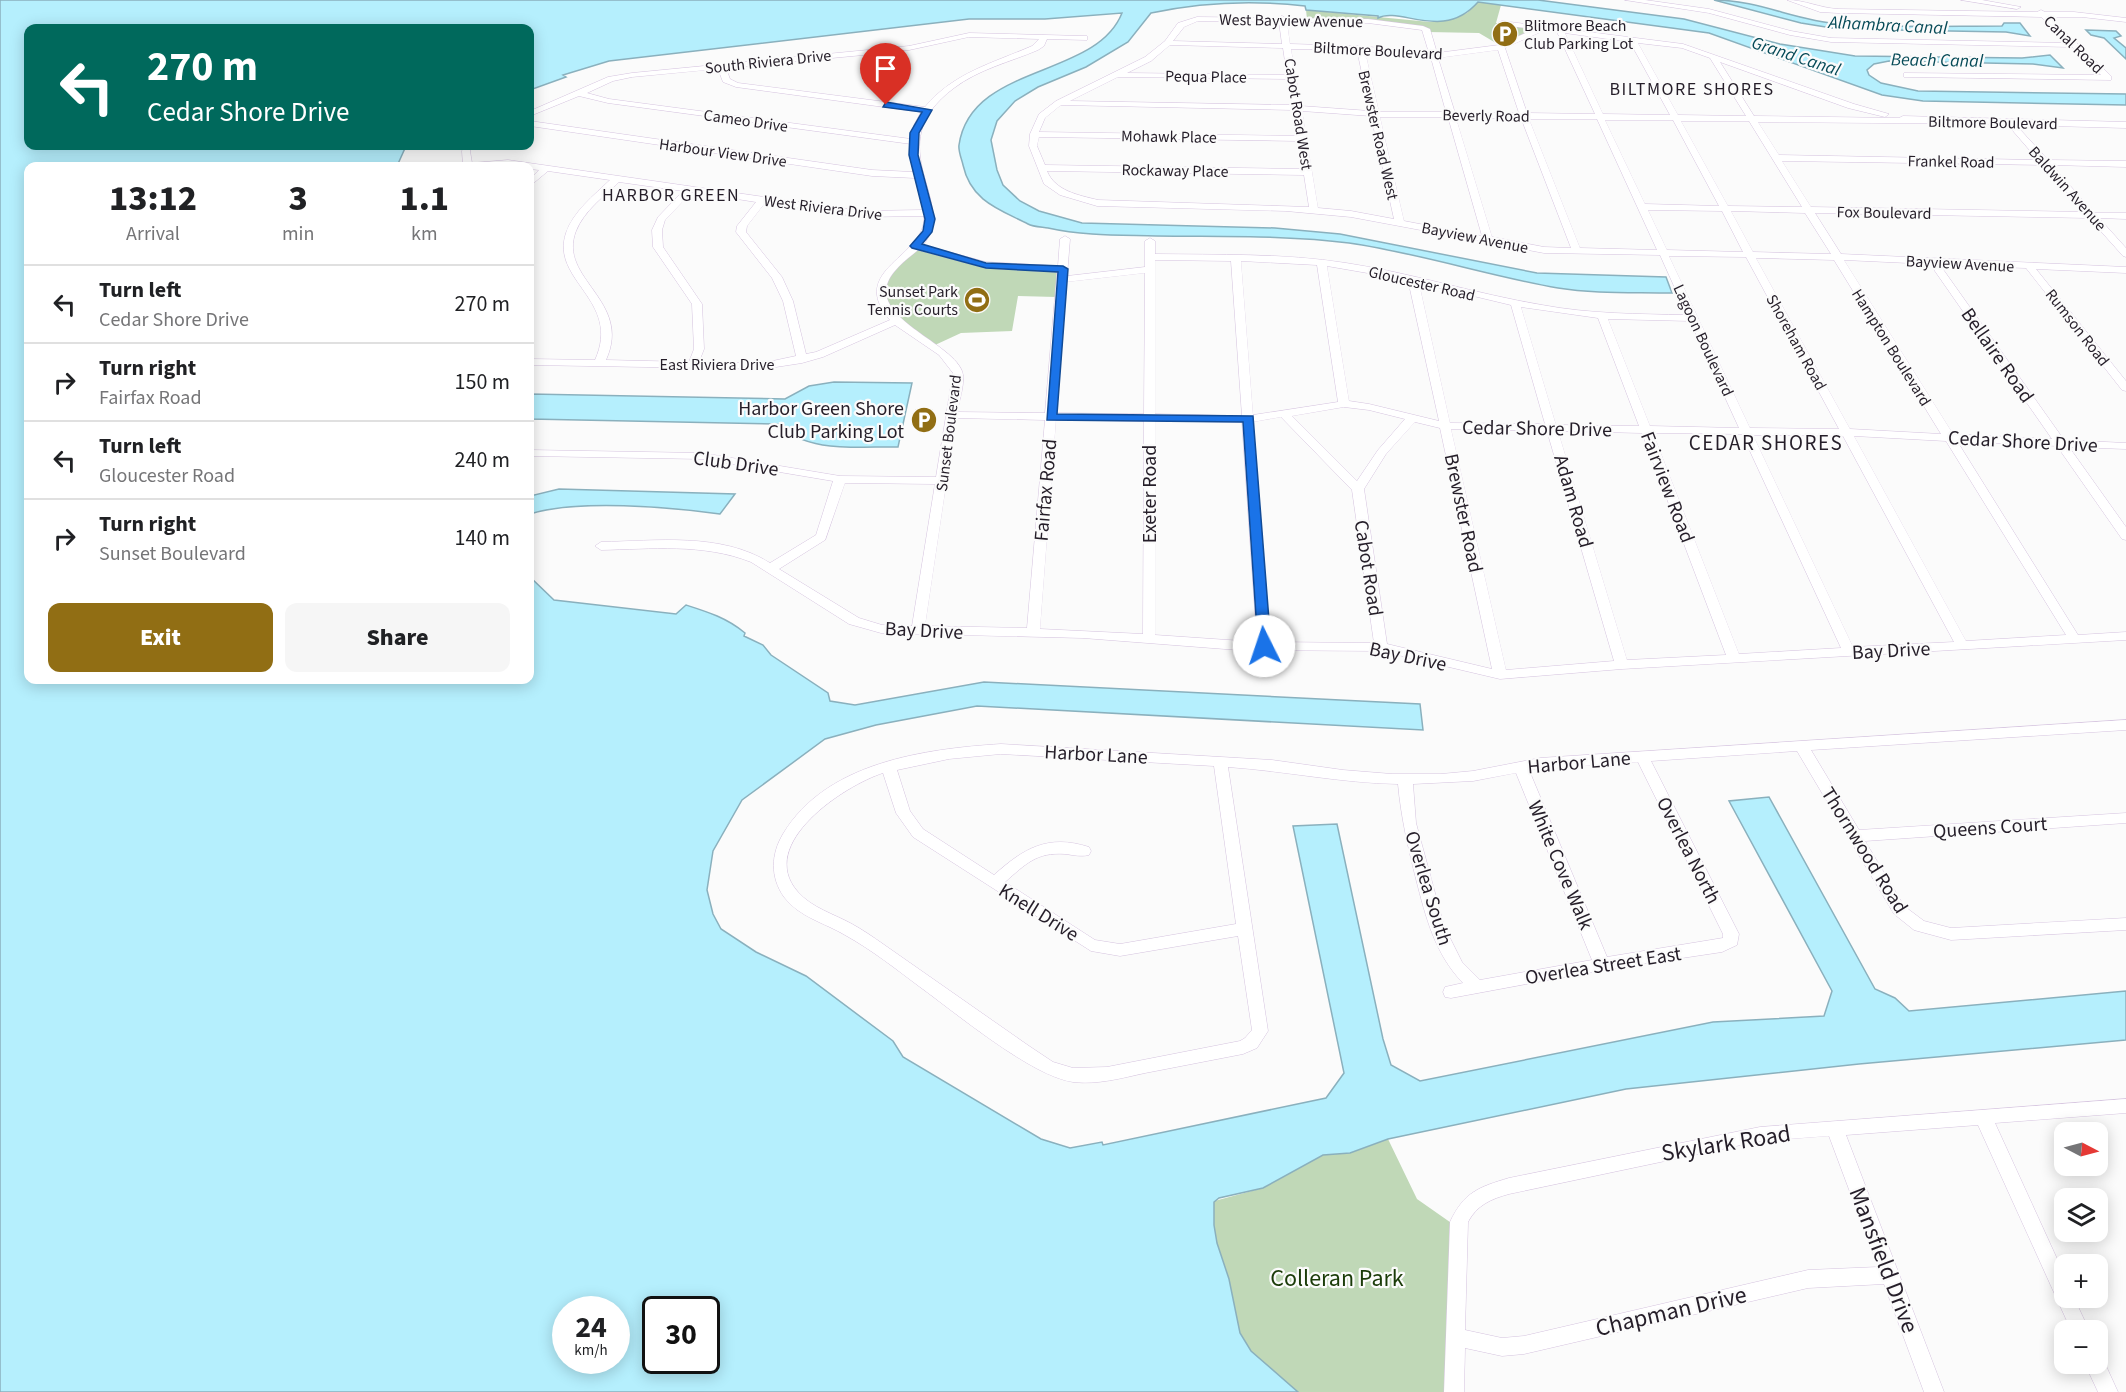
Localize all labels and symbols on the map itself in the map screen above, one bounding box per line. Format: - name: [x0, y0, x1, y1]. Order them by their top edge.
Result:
- street label: West Bayview Avenue: [1219, 9, 1363, 33]
- water label: Alhambra Canal: [1827, 10, 1949, 41]
- street label: Canal Road: [2038, 11, 2108, 79]
- place label: Blitmore Beach Club Parking Lot: [1524, 15, 1634, 55]
- parking icon: Blitmore Beach Club Parking Lot: [1490, 19, 1520, 49]
- water label: Grand Canal: [1748, 30, 1844, 83]
- street label: Biltmore Boulevard: [1313, 37, 1443, 65]
- pin: [860, 43, 911, 105]
- street label: South Riviera Drive: [704, 44, 832, 80]
- water label: Beach Canal: [1891, 47, 1984, 74]
- street label: Cabot Road West: [1278, 57, 1318, 172]
- street label: Pequa Place: [1165, 65, 1247, 89]
- street label: Brewster Road West: [1352, 68, 1404, 203]
- district label: BILTMORE SHORES: [1609, 77, 1775, 102]
- street label: Cameo Drive: [702, 104, 790, 138]
- street label: Beverly Road: [1442, 104, 1530, 128]
- street label: Biltmore Boulevard: [1928, 111, 2058, 135]
- street label: Mohawk Place: [1121, 125, 1217, 149]
- street label: Harbour View Drive: [658, 133, 788, 173]
- street label: Baldwin Avenue: [2023, 141, 2111, 236]
- street label: Frankel Road: [1907, 150, 1995, 174]
- street label: Rockaway Place: [1121, 159, 1229, 183]
- district label: HARBOR GREEN: [602, 183, 740, 208]
- street label: West Riviera Drive: [762, 190, 883, 226]
- street label: Fox Boulevard: [1836, 201, 1932, 225]
- street label: Bayview Avenue: [1420, 217, 1530, 259]
- street label: Bayview Avenue: [1905, 250, 2015, 278]
- street label: Gloucester Road: [1366, 261, 1477, 307]
- place label: Sunset Park Tennis Courts: [867, 281, 958, 321]
- street label: Lagoon Boulevard: [1667, 281, 1739, 400]
- street label: Rumson Road: [2040, 284, 2114, 371]
- sports icon: Sunset Park Tennis Courts: [962, 285, 992, 315]
- street label: Hampton Boulevard: [1846, 285, 1936, 410]
- street label: Shoreham Road: [1761, 290, 1832, 395]
- street label: Bellaire Road: [1954, 302, 2040, 409]
- street label: East Riviera Drive: [660, 354, 775, 376]
- street label: Sunset Boulevard: [931, 373, 967, 493]
- place label: Harbor Green Shore Club Parking Lot: [738, 395, 904, 446]
- parking icon: Harbor Green Shore Club Parking Lot: [909, 405, 939, 435]
- street label: Cedar Shore Drive: [1462, 414, 1612, 444]
- street label: Cedar Shore Drive: [1947, 424, 2099, 460]
- street label: Fairview Road: [1633, 428, 1701, 547]
- district label: CEDAR SHORES: [1689, 428, 1843, 458]
- street label: Fairfax Road: [1028, 438, 1064, 542]
- street label: Club Drive: [691, 444, 780, 484]
- street label: Exeter Road: [1136, 445, 1164, 543]
- street label: Brewster Road: [1437, 451, 1489, 575]
- street label: Adam Road: [1546, 451, 1600, 551]
- street label: Cabot Road: [1347, 518, 1389, 618]
- position arrow: [1232, 614, 1296, 678]
- street label: Bay Drive: [884, 615, 964, 647]
- street label: Bay Drive: [1366, 635, 1449, 679]
- street label: Bay Drive: [1851, 635, 1931, 667]
- street label: Harbor Lane: [1044, 738, 1148, 772]
- street label: Harbor Lane: [1526, 745, 1632, 781]
- street label: Thornwood Road: [1814, 782, 1914, 919]
- street label: Overlea North: [1649, 792, 1727, 909]
- street label: White Cove Walk: [1520, 797, 1600, 934]
- street label: Queens Court: [1932, 810, 2048, 846]
- street label: Overlea South: [1397, 828, 1459, 949]
- street label: Knell Drive: [993, 877, 1084, 949]
- street label: Overlea Street East: [1523, 940, 1683, 992]
- street label: Skylark Road: [1659, 1116, 1793, 1171]
- north arrow: [2054, 1122, 2108, 1176]
- street label: Mansfield Drive: [1840, 1182, 1927, 1338]
- park label: Colleran Park: [1270, 1261, 1404, 1296]
- street label: Chapman Drive: [1592, 1277, 1750, 1346]
- speed limit sign: 30: [642, 1296, 720, 1374]

